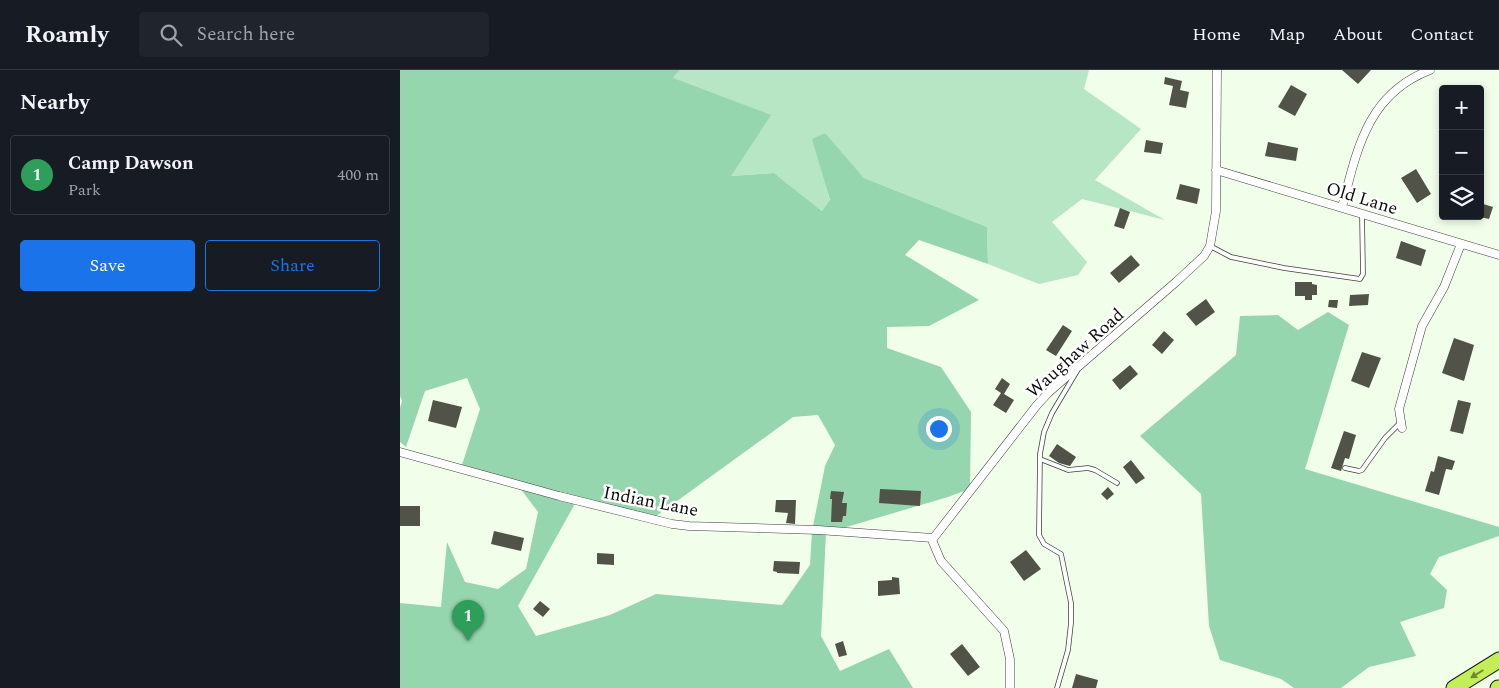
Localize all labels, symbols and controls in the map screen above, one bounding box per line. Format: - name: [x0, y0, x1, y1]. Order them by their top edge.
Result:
- search box: [139, 12, 489, 57]
- text: Roamly: [25, 17, 109, 53]
- text: Search here: [197, 20, 295, 49]
- icon: search: [157, 21, 185, 49]
- text: Home: [1192, 21, 1241, 48]
- text: Map: [1269, 21, 1305, 48]
- text: About: [1333, 21, 1383, 48]
- text: Contact: [1411, 21, 1474, 48]
- map controls: [1439, 85, 1484, 220]
- button: +: [1439, 85, 1484, 130]
- text: Nearby: [20, 87, 90, 119]
- button: −: [1439, 130, 1484, 175]
- text: Camp Dawson: [68, 149, 194, 178]
- text: 1: [33, 163, 41, 187]
- text: 400 m: [337, 163, 379, 187]
- street label: Old Lane: [1323, 175, 1401, 222]
- button: layers: [1439, 175, 1484, 220]
- text: Park: [68, 178, 101, 202]
- button: Save: [20, 240, 195, 291]
- button: Share: [205, 240, 380, 291]
- street label: Waughaw Road: [1020, 302, 1130, 405]
- your location: [926, 416, 952, 442]
- street label: Indian Lane: [601, 479, 701, 524]
- pin: 1: [452, 600, 484, 641]
- one-way arrow: [1470, 670, 1483, 679]

